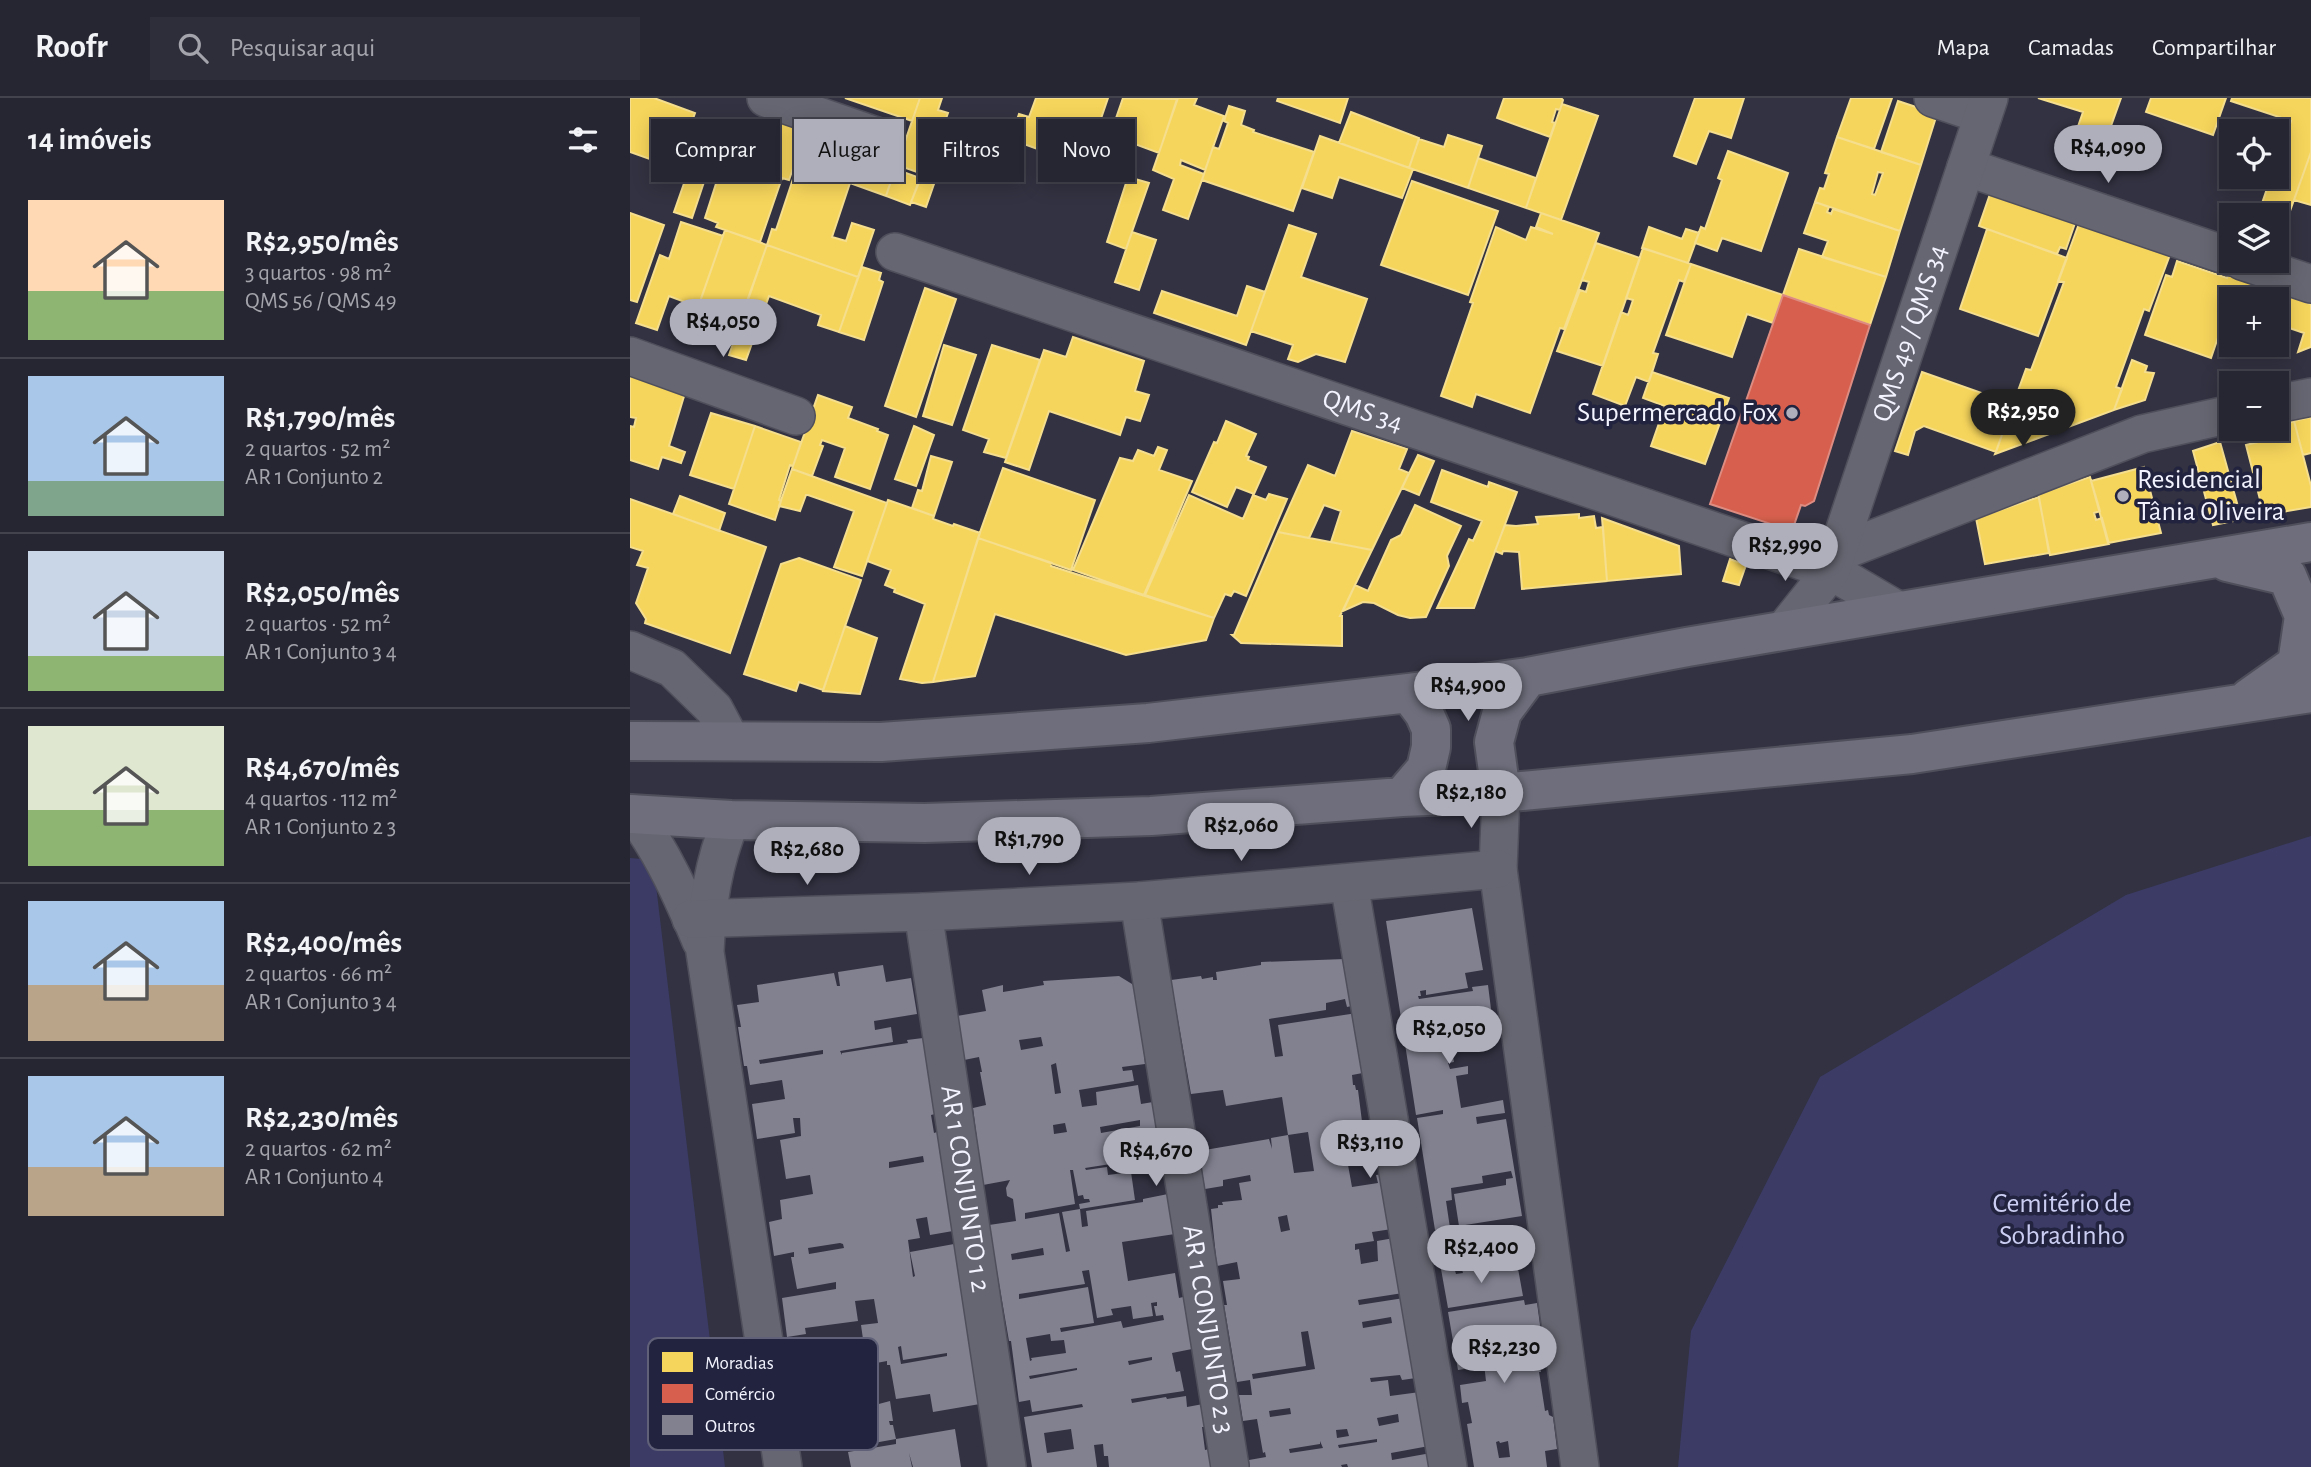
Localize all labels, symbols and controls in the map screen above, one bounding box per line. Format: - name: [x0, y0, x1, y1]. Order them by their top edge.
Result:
- search box: [150, 17, 640, 80]
- icon: search: [174, 29, 212, 67]
- text: Roofr: [35, 31, 108, 64]
- text: Pesquisar aqui: [230, 35, 375, 61]
- text: Mapa: [1937, 36, 1990, 60]
- text: Camadas: [2028, 36, 2114, 60]
- text: Compartilhar: [2152, 36, 2276, 60]
- chip: Comprar: [651, 119, 780, 182]
- chip: Alugar: [794, 119, 904, 182]
- chip: Filtros: [918, 119, 1024, 182]
- chip: Novo: [1038, 119, 1135, 182]
- map controls: [2219, 119, 2289, 441]
- button: locate: [2219, 119, 2289, 189]
- icon: filters: [564, 121, 602, 159]
- text: 14 imóveis: [28, 125, 151, 155]
- pin: R$4,090: [2043, 126, 2173, 185]
- text: R$4,090: [2070, 136, 2146, 159]
- button: layers: [2219, 203, 2289, 273]
- text: R$2,950/mês: [245, 227, 399, 257]
- icon: home: [84, 228, 168, 312]
- street label: QMS 49 / QMS 34: [1868, 241, 1953, 425]
- text: 3 quartos · 98 m²: [245, 262, 391, 285]
- button: +: [2219, 287, 2289, 357]
- text: QMS 56 / QMS 49: [245, 290, 396, 313]
- pin: R$4,050: [658, 300, 788, 359]
- text: R$4,050: [686, 310, 760, 333]
- button: −: [2219, 371, 2289, 441]
- street label: QMS 34: [1319, 385, 1406, 438]
- pin: R$2,950: [1958, 390, 2088, 449]
- place label: Supermercado Fox: [1577, 399, 1778, 427]
- text: R$2,950: [1986, 400, 2060, 423]
- text: R$1,790/mês: [245, 403, 395, 433]
- icon: home: [84, 404, 168, 488]
- marker: Supermercado Fox: [1784, 405, 1800, 421]
- text: 2 quartos · 52 m²: [245, 438, 391, 461]
- text: AR 1 Conjunto 2: [245, 466, 383, 489]
- place label: Residencial Tânia Oliveira: [2137, 466, 2285, 526]
- marker: Residencial Tânia Oliveira: [2115, 488, 2131, 504]
- pin: R$2,990: [1720, 524, 1850, 583]
- text: R$2,990: [1748, 534, 1822, 557]
- text: R$2,050/mês: [245, 578, 400, 608]
- icon: home: [84, 579, 168, 663]
- text: 2 quartos · 52 m²: [245, 613, 391, 636]
- text: AR 1 Conjunto 3 4: [245, 641, 397, 664]
- pin: R$4,900: [1403, 664, 1533, 723]
- text: R$4,900: [1430, 674, 1506, 697]
- text: R$4,670/mês: [245, 753, 400, 783]
- icon: home: [84, 754, 168, 838]
- pin: R$2,180: [1406, 770, 1536, 830]
- text: R$2,180: [1435, 781, 1507, 804]
- text: 4 quartos · 112 m²: [245, 788, 397, 811]
- pin: R$2,060: [1176, 804, 1306, 863]
- text: R$2,060: [1203, 814, 1279, 837]
- text: AR 1 Conjunto 2 3: [245, 816, 396, 839]
- pin: R$1,790: [964, 818, 1094, 877]
- pin: R$2,680: [742, 828, 872, 887]
- text: R$1,790: [994, 828, 1064, 851]
- text: R$2,680: [770, 838, 844, 861]
- text: R$2,400/mês: [245, 928, 402, 958]
- icon: home: [84, 929, 168, 1013]
- text: 2 quartos · 66 m²: [245, 963, 392, 986]
- text: AR 1 Conjunto 3 4: [245, 991, 397, 1014]
- pin: R$2,050: [1384, 1006, 1514, 1066]
- text: R$2,050: [1412, 1017, 1486, 1040]
- street label: AR 1 CONJUNTO 1 2: [935, 1083, 994, 1294]
- text: R$2,230/mês: [245, 1103, 398, 1133]
- icon: home: [84, 1104, 168, 1188]
- pin: R$3,110: [1305, 1121, 1435, 1180]
- pin: R$4,670: [1091, 1128, 1221, 1188]
- text: R$3,110: [1336, 1131, 1404, 1154]
- text: 2 quartos · 62 m²: [245, 1138, 392, 1161]
- text: R$4,670: [1119, 1139, 1193, 1162]
- text: AR 1 Conjunto 4: [245, 1166, 384, 1189]
- park label: Cemitério de Sobradinho: [1992, 1190, 2132, 1250]
- street label: AR 1 CONJUNTO 2 3: [1177, 1223, 1238, 1436]
- pin: R$2,400: [1416, 1226, 1546, 1285]
- text: R$2,400: [1443, 1236, 1519, 1259]
- pin: R$2,230: [1439, 1326, 1569, 1385]
- text: R$2,230: [1468, 1336, 1540, 1359]
- legend: [648, 1338, 878, 1450]
- text: Moradias: [705, 1354, 774, 1373]
- text: Comércio: [705, 1385, 775, 1404]
- text: Outros: [705, 1417, 755, 1436]

